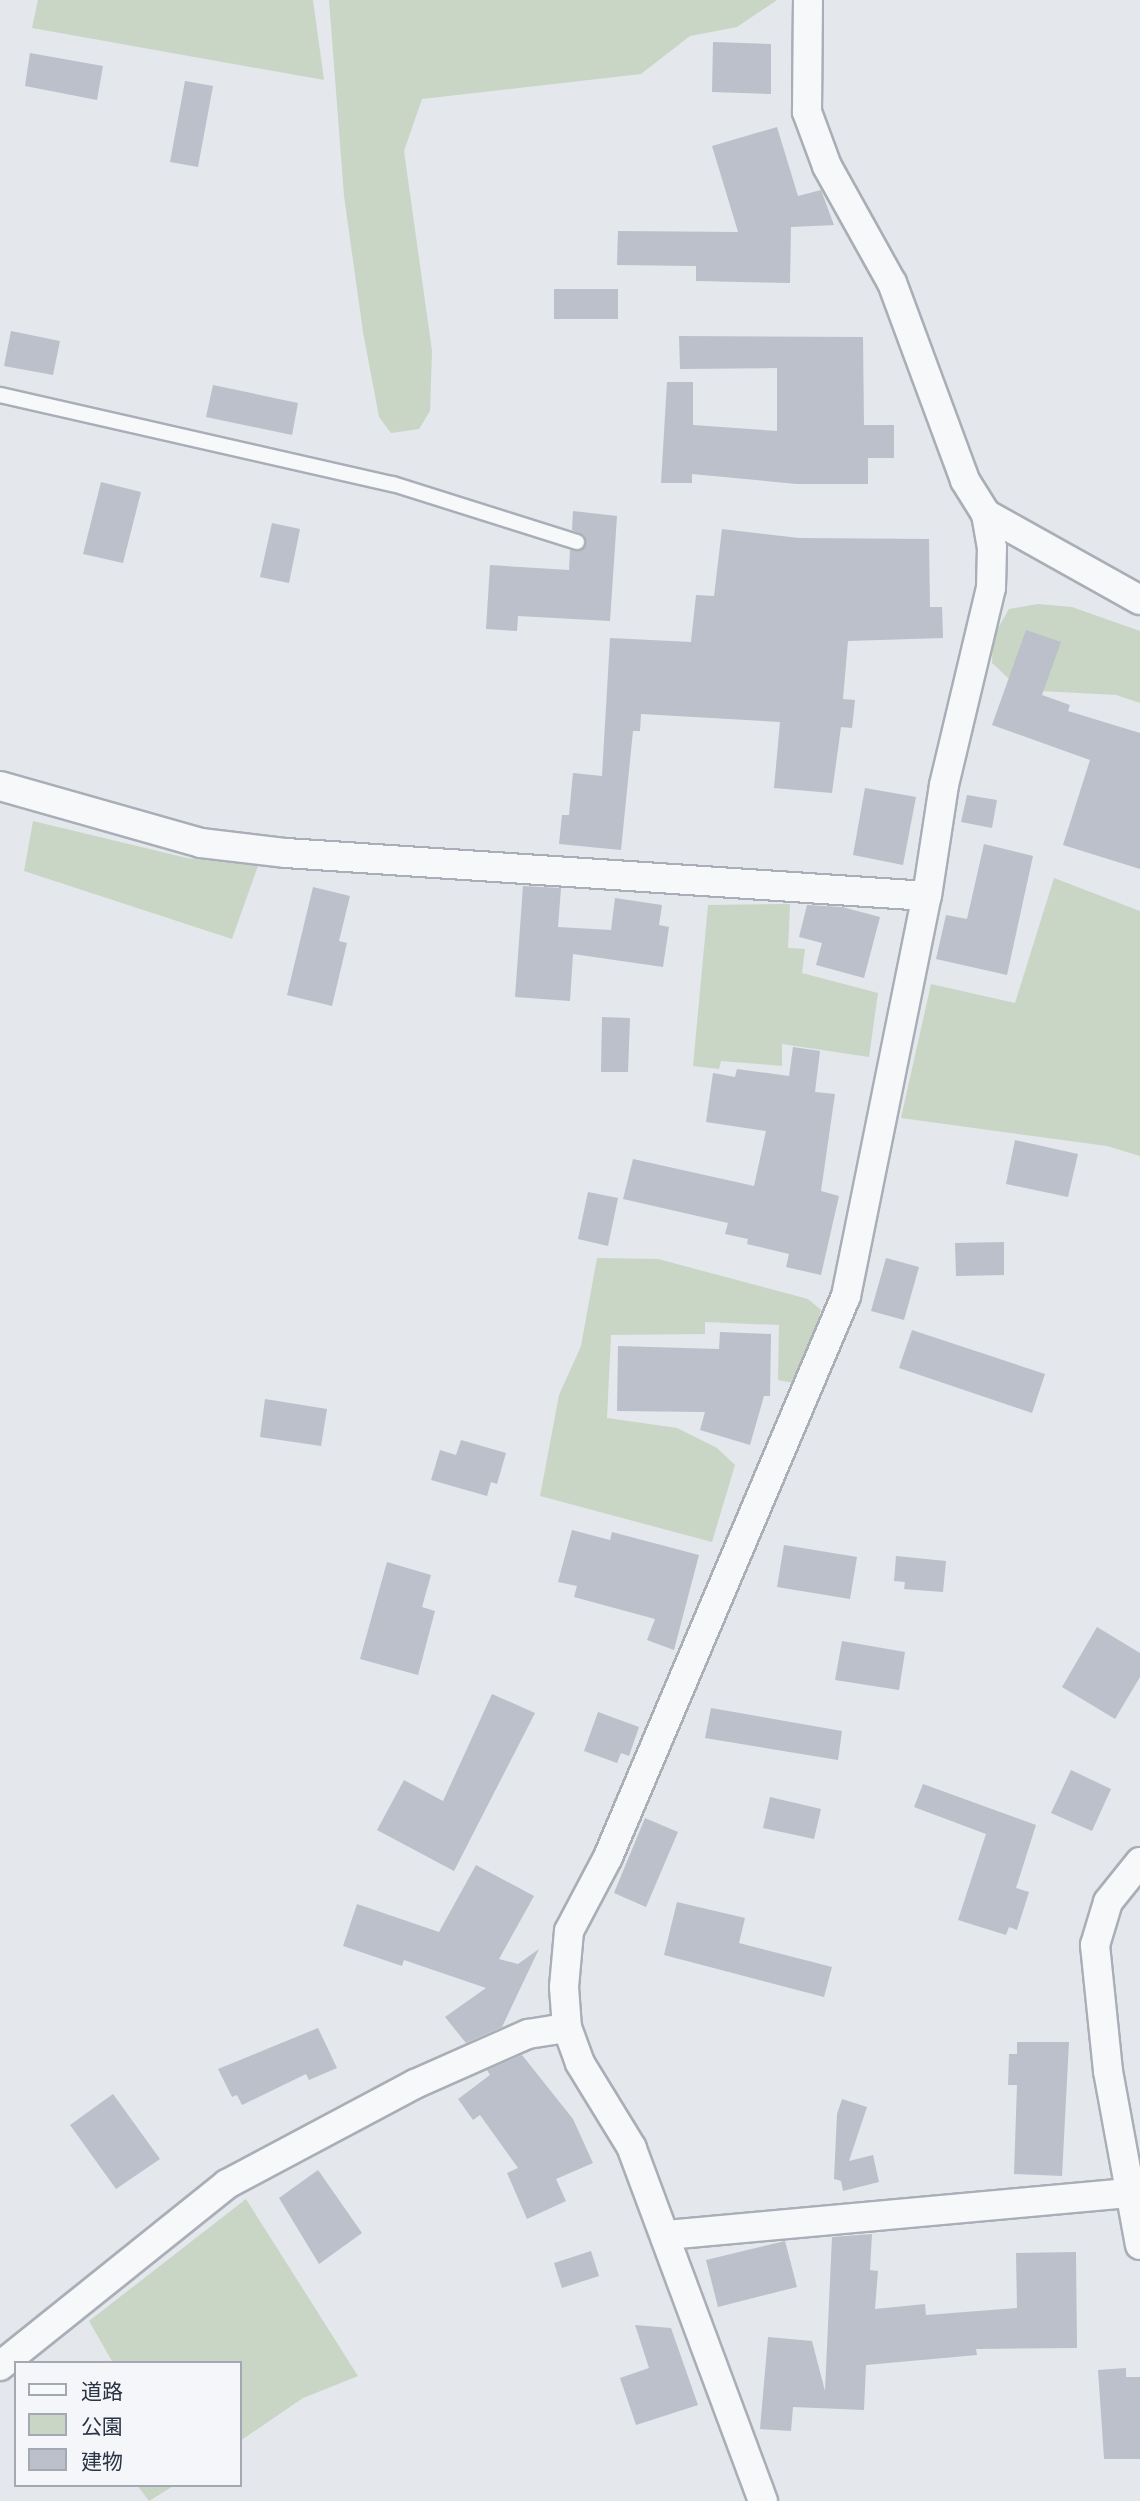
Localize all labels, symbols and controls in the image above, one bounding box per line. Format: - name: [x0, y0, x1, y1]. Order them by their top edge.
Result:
- legend: [14, 2361, 242, 2487]
- text: 道路: [81, 2377, 123, 2405]
- text: 公園: [81, 2412, 123, 2440]
- text: 建物: [81, 2447, 123, 2475]

